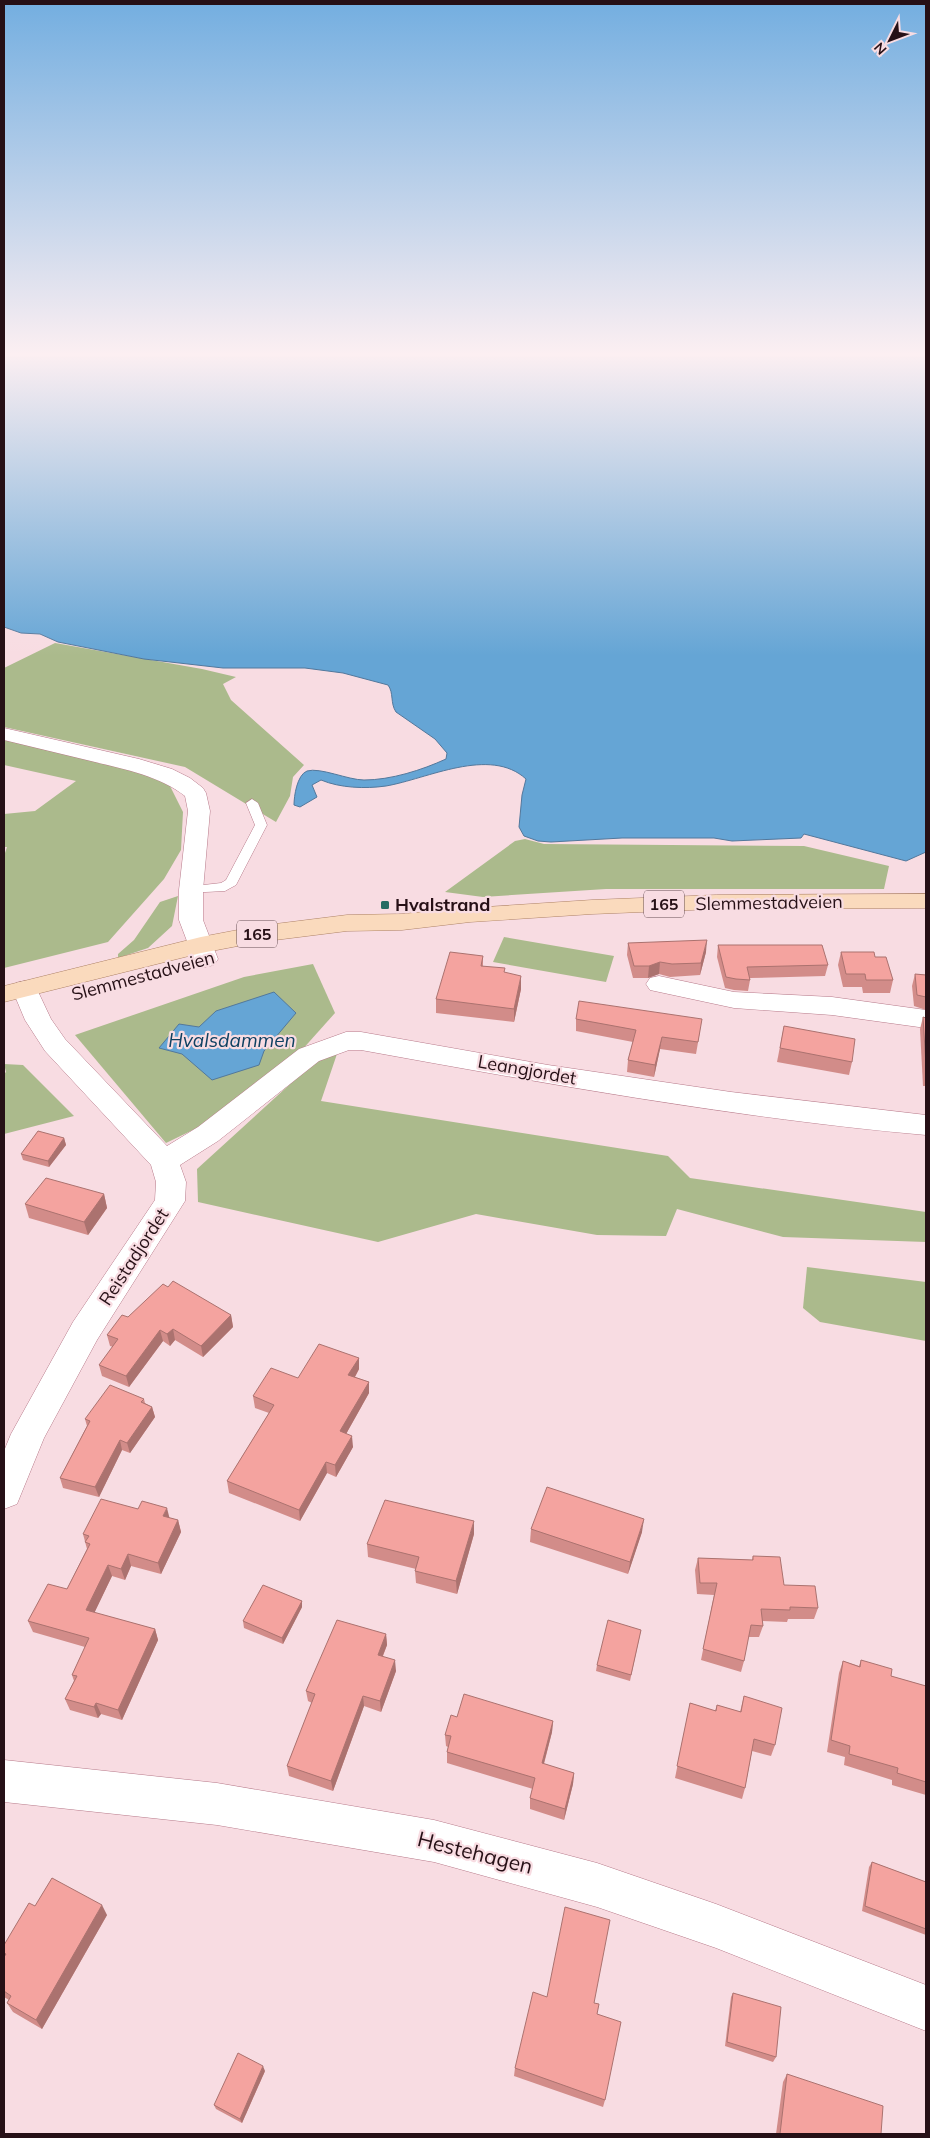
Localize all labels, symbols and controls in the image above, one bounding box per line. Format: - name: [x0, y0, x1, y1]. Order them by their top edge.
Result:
- north arrow: [865, 15, 915, 65]
- text: N: [870, 39, 891, 59]
- street label: Slemmestadveien: [695, 890, 843, 915]
- road number: 165: [644, 891, 684, 918]
- place label: Hvalstrand: [395, 893, 490, 916]
- marker: Hvalstrand: [379, 899, 391, 911]
- road number: 165: [237, 921, 277, 948]
- street label: Slemmestadveien: [69, 945, 217, 1006]
- water label: Hvalsdammen: [168, 1028, 296, 1052]
- street label: Leangjordet: [476, 1050, 578, 1089]
- street label: Reistadjordet: [94, 1204, 173, 1310]
- street label: Hestehagen: [415, 1825, 536, 1879]

